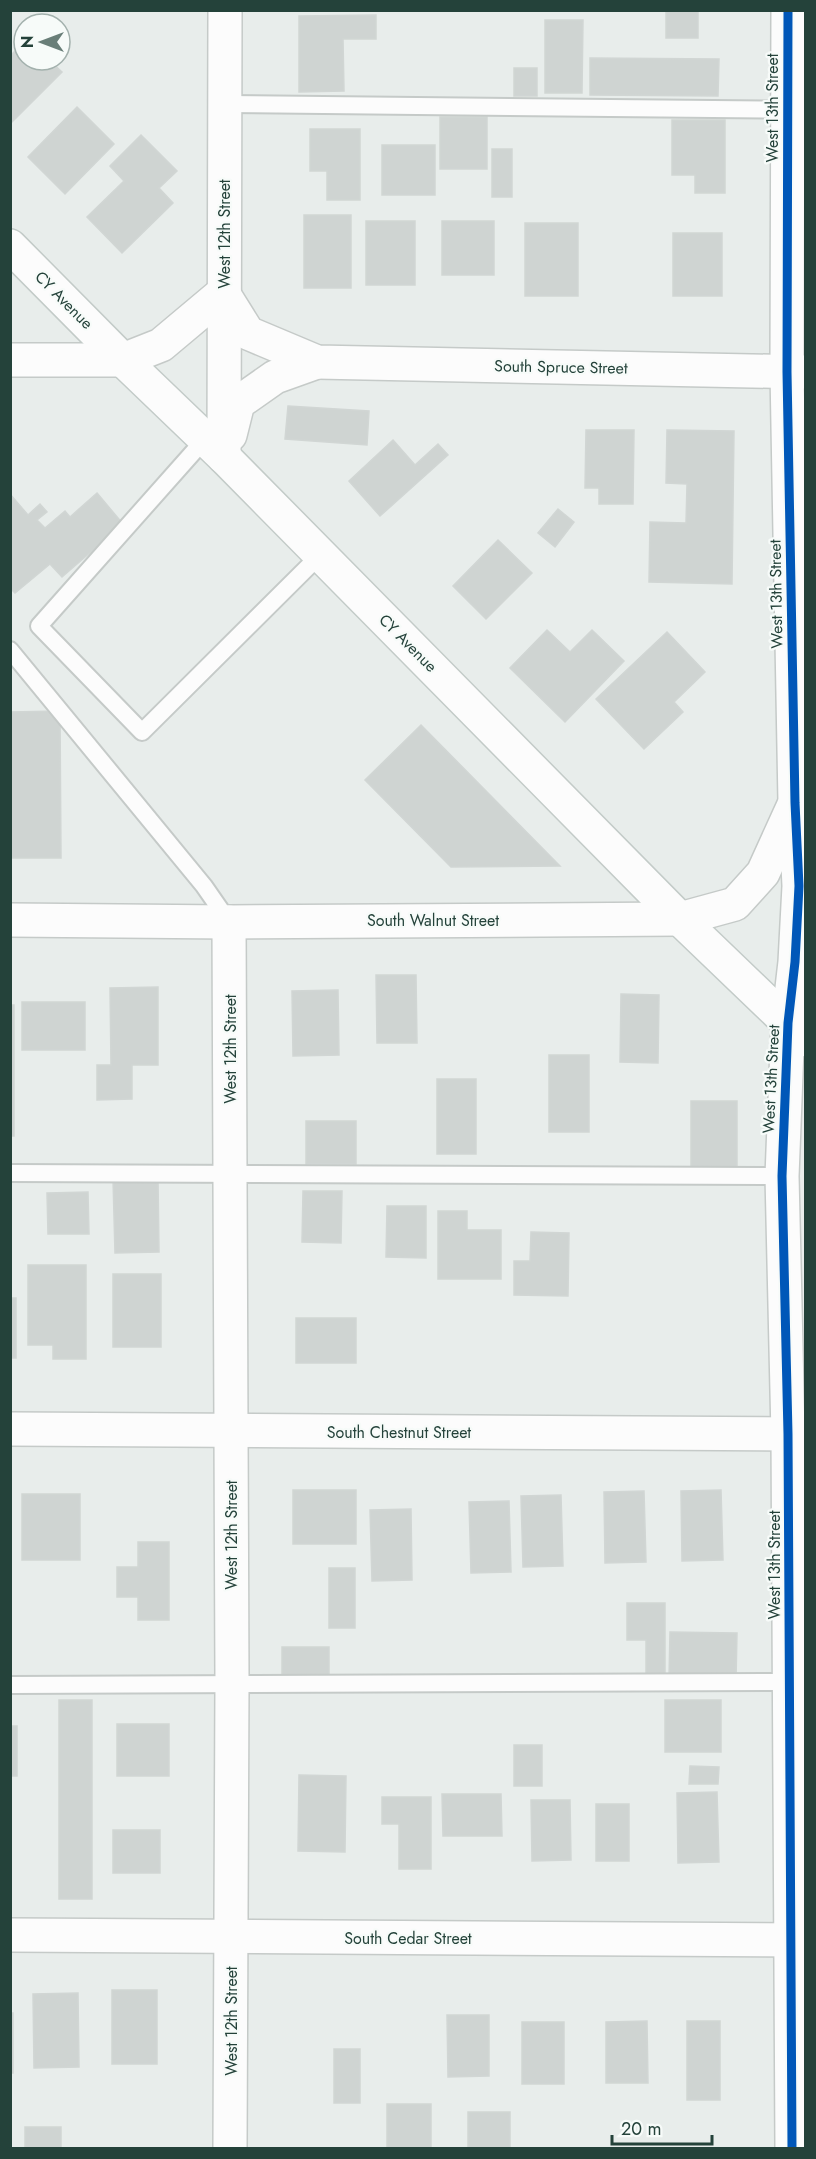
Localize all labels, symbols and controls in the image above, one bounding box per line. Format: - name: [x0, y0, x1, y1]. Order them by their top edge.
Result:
- north arrow: [12, 12, 72, 72]
- text: N: [16, 36, 39, 48]
- street label: West 13th Street: [761, 53, 784, 163]
- street label: West 12th Street: [213, 179, 236, 289]
- street label: CY Avenue: [30, 266, 98, 334]
- street label: South Spruce Street: [494, 354, 628, 380]
- street label: West 13th Street: [764, 539, 788, 649]
- street label: CY Avenue: [374, 609, 442, 677]
- street label: South Walnut Street: [367, 909, 499, 932]
- street label: West 12th Street: [219, 994, 242, 1104]
- street label: West 13th Street: [757, 1024, 785, 1134]
- street label: South Chestnut Street: [327, 1421, 471, 1444]
- street label: West 12th Street: [220, 1480, 243, 1590]
- street label: West 13th Street: [763, 1510, 786, 1620]
- street label: South Cedar Street: [344, 1927, 472, 1950]
- street label: West 12th Street: [220, 1966, 243, 2076]
- scale bar: [612, 2108, 712, 2146]
- text: 20 m: [621, 2116, 661, 2142]

